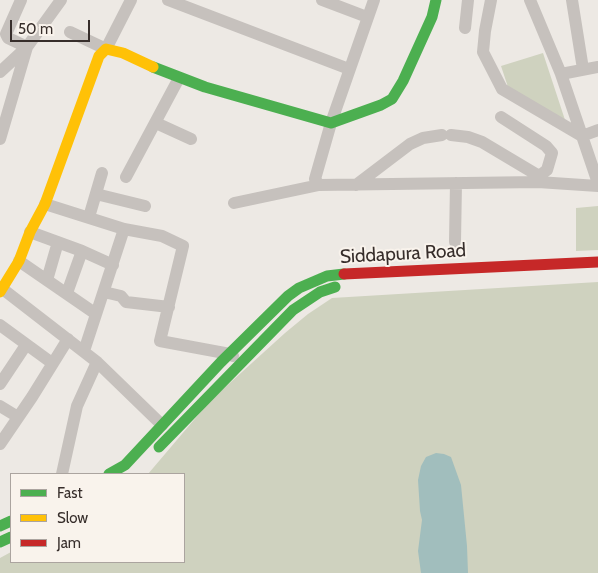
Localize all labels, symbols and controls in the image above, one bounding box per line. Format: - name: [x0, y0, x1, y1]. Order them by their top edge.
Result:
- scale bar: [12, 10, 92, 42]
- text: 50 m: [18, 20, 53, 38]
- street label: Siddapura Road: [339, 239, 467, 269]
- legend: [10, 473, 185, 563]
- text: Fast: [57, 484, 82, 502]
- text: Slow: [57, 509, 88, 527]
- text: Jam: [57, 534, 81, 552]

